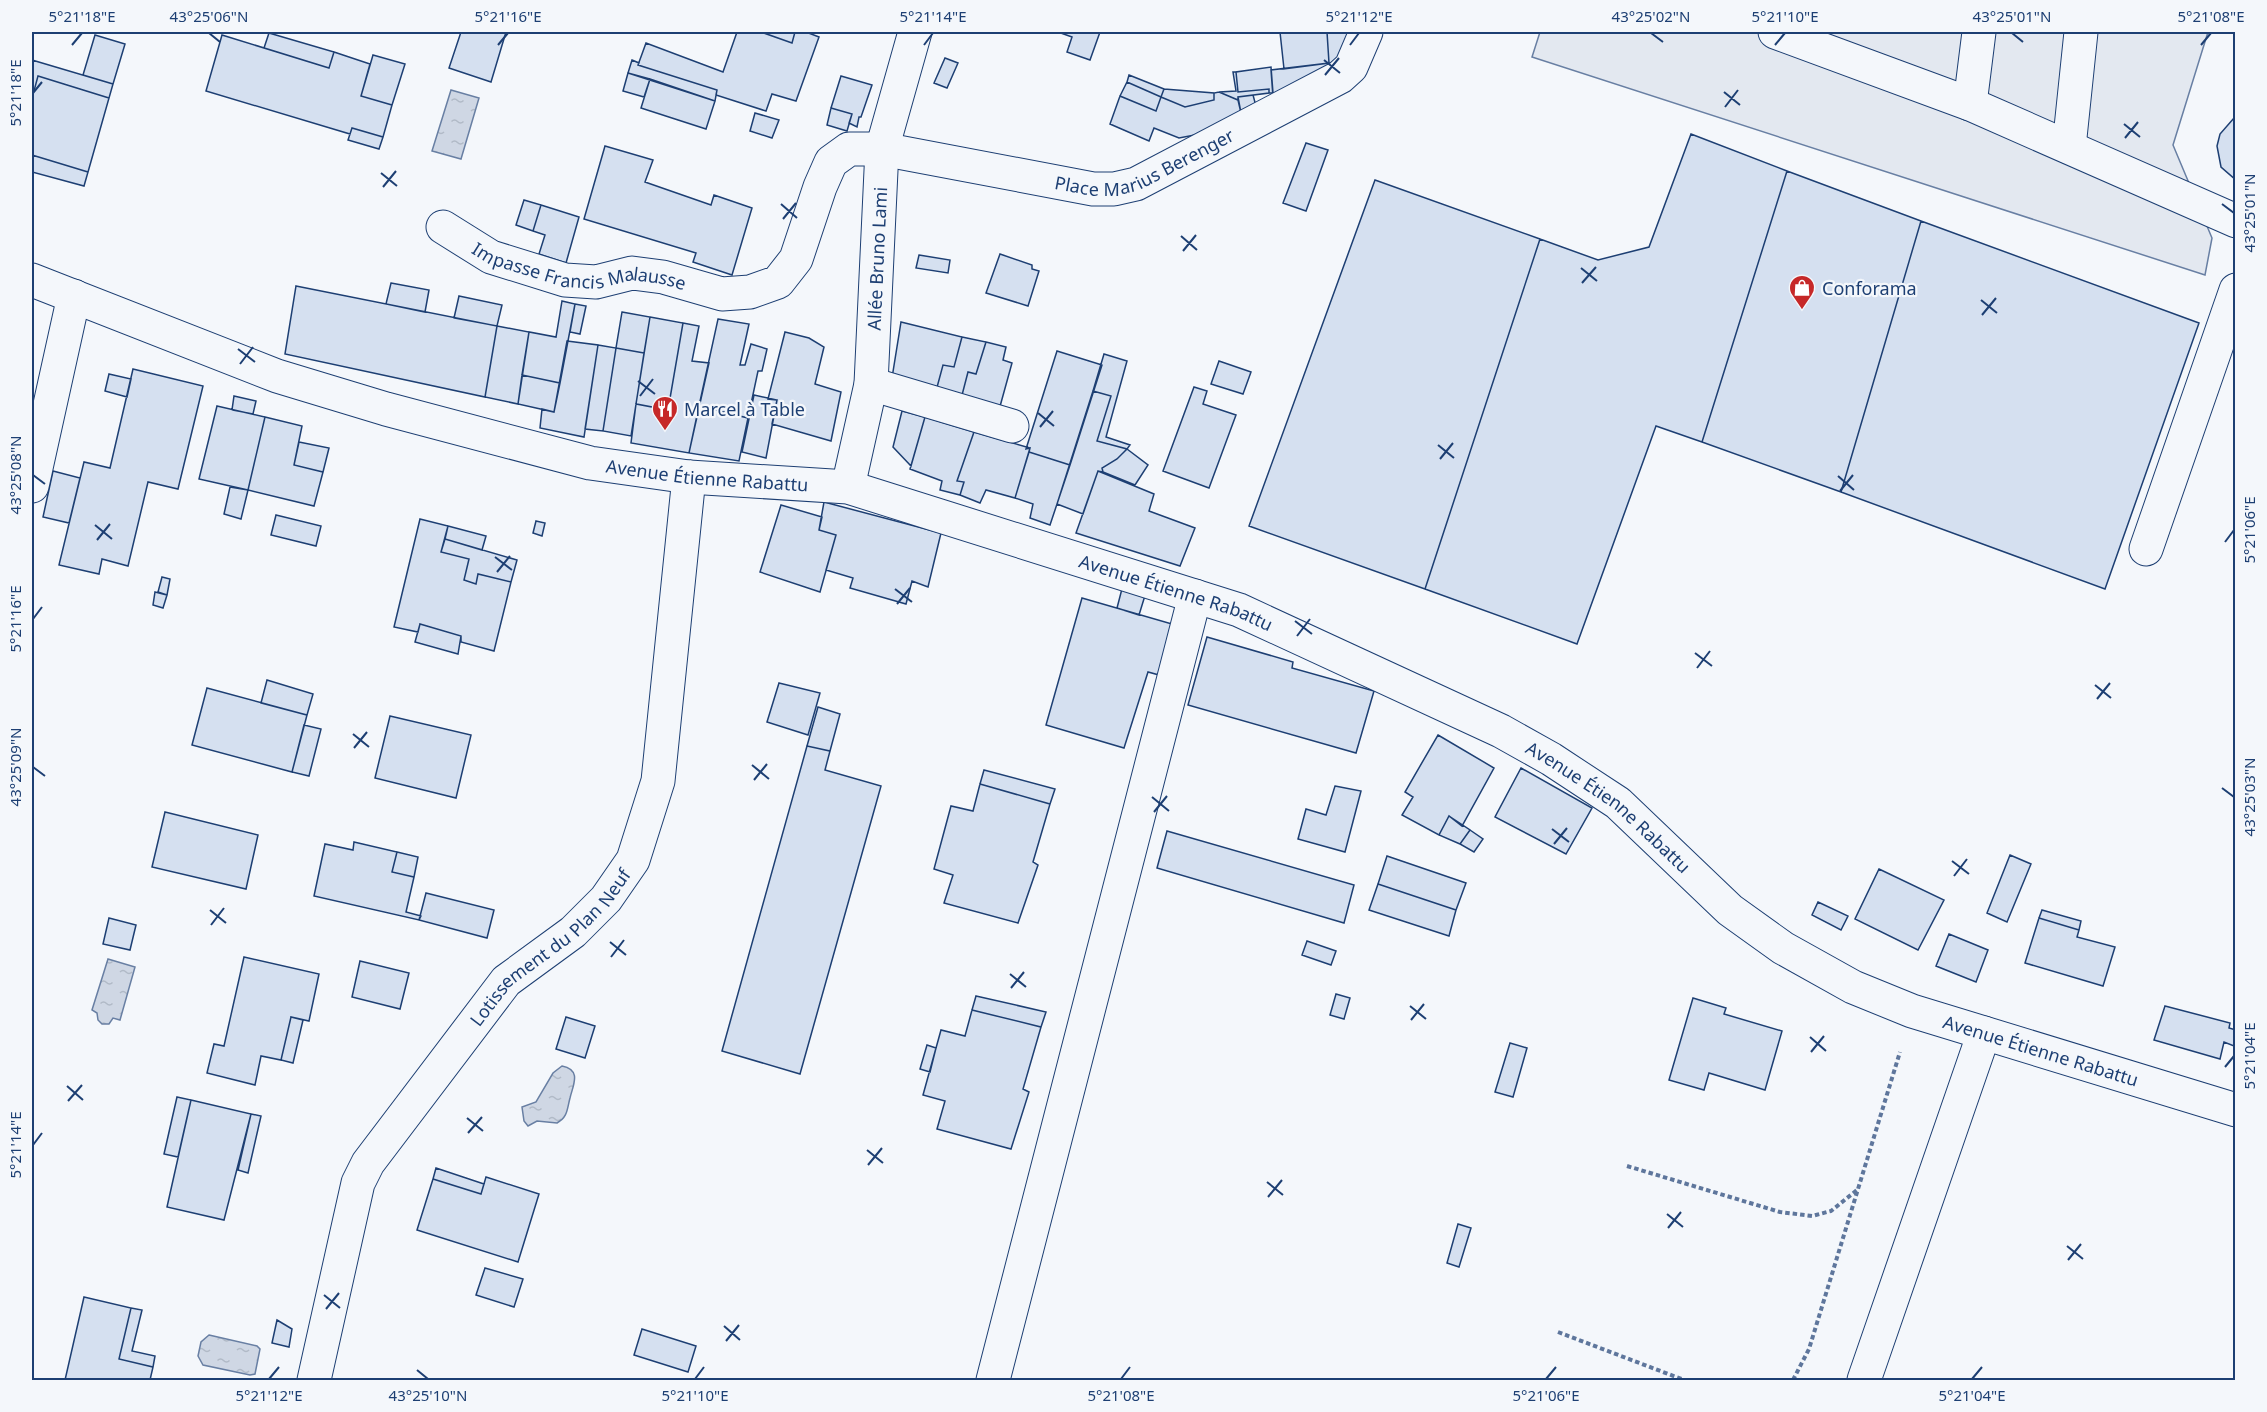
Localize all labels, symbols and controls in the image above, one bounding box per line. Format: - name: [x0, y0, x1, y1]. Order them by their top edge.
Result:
- text: 5°21'18"E: [48, 6, 116, 26]
- text: 43°25'06"N: [170, 6, 248, 26]
- text: 5°21'16"E: [474, 6, 542, 26]
- text: 5°21'14"E: [899, 6, 967, 26]
- text: 5°21'12"E: [1325, 6, 1393, 26]
- text: 43°25'02"N: [1612, 6, 1690, 26]
- text: 5°21'10"E: [1751, 6, 1819, 26]
- text: 43°25'01"N: [1973, 6, 2051, 26]
- text: 5°21'08"E: [2177, 6, 2245, 26]
- text: 5°21'18"E: [5, 59, 25, 127]
- street label: Place Marius Berenger: [1053, 123, 1238, 201]
- text: 43°25'01"N: [2239, 174, 2259, 252]
- street label: Allée Bruno Lami: [862, 186, 892, 331]
- street label: Impasse Francis Malausse: [468, 236, 689, 295]
- shop icon: Conforama: [1787, 273, 1817, 311]
- place label: Conforama: [1822, 276, 1917, 300]
- restaurant icon: Marcel à Table: [650, 394, 680, 432]
- place label: Marcel à Table: [684, 397, 805, 421]
- text: 43°25'08"N: [5, 436, 25, 514]
- street label: Avenue Étienne Rabattu: [605, 453, 809, 496]
- text: 5°21'06"E: [2239, 496, 2259, 564]
- street label: Avenue Étienne Rabattu: [1076, 549, 1277, 636]
- text: 5°21'16"E: [5, 585, 25, 653]
- text: 43°25'09"N: [5, 728, 25, 806]
- street label: Avenue Étienne Rabattu: [1522, 736, 1696, 878]
- text: 43°25'03"N: [2239, 758, 2259, 836]
- street label: Lotissement du Plan Neuf: [464, 863, 636, 1031]
- street label: Avenue Étienne Rabattu: [1940, 1009, 2141, 1092]
- text: 5°21'04"E: [2239, 1022, 2259, 1090]
- text: 5°21'14"E: [5, 1111, 25, 1179]
- text: 5°21'12"E: [235, 1385, 303, 1405]
- text: 43°25'10"N: [389, 1385, 467, 1405]
- text: 5°21'10"E: [661, 1385, 729, 1405]
- text: 5°21'08"E: [1087, 1385, 1155, 1405]
- text: 5°21'06"E: [1512, 1385, 1580, 1405]
- text: 5°21'04"E: [1938, 1385, 2006, 1405]

